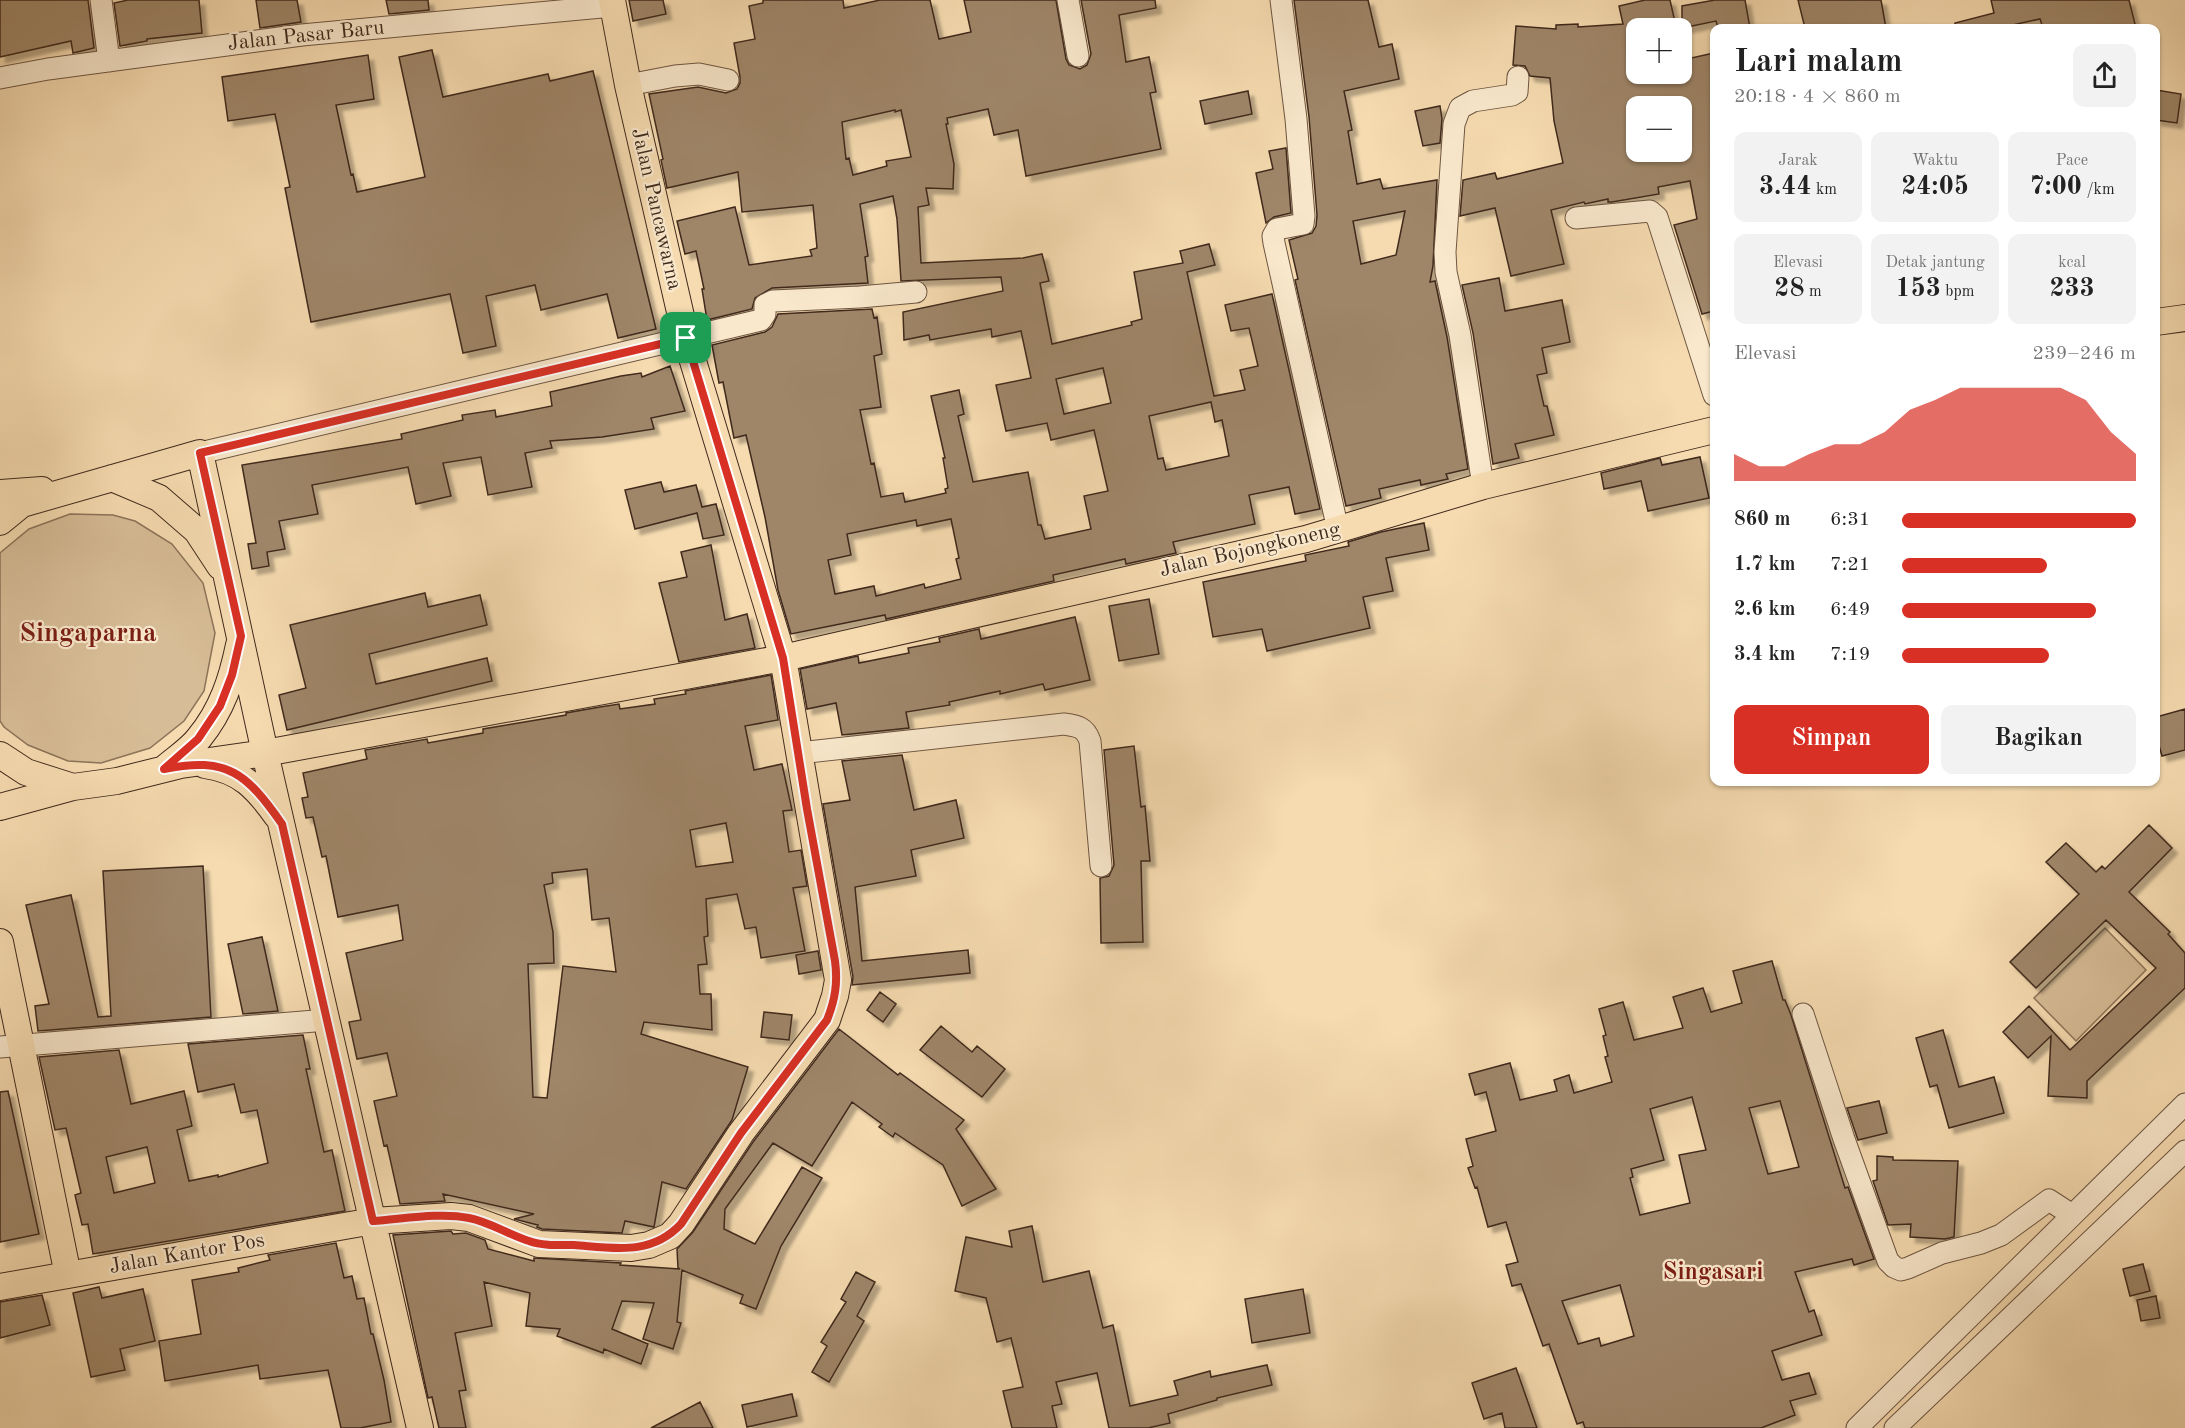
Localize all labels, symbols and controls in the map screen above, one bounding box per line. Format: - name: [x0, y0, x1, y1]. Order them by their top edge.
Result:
- street label: Jalan Pasar Baru: [227, 17, 385, 55]
- map controls: [1626, 18, 1692, 162]
- button: +: [1626, 18, 1692, 84]
- button: share: [2073, 44, 2136, 107]
- text: Lari malam: [1734, 46, 1903, 79]
- text: 20:18 · 4 × 860 m: [1734, 87, 1901, 107]
- button: −: [1626, 96, 1692, 162]
- street label: Jalan Pancawarna: [627, 126, 685, 292]
- text: Jarak: [1778, 153, 1818, 169]
- text: Waktu: [1912, 153, 1958, 169]
- text: Pace: [2056, 153, 2088, 169]
- text: 3.44: [1759, 174, 1812, 200]
- text: 24:05: [1901, 174, 1969, 200]
- text: 7:00: [2029, 174, 2082, 200]
- text: km: [1812, 182, 1837, 198]
- text: /km: [2082, 182, 2115, 198]
- text: Elevasi: [1773, 255, 1823, 271]
- text: Detak jantung: [1885, 255, 1985, 271]
- text: kcal: [2058, 255, 2086, 271]
- text: 28: [1774, 276, 1804, 302]
- text: 153: [1896, 276, 1941, 302]
- text: 233: [2049, 276, 2095, 302]
- text: m: [1804, 284, 1822, 300]
- text: bpm: [1941, 284, 1974, 300]
- pin: [660, 312, 711, 363]
- icon: arrive: [669, 321, 702, 354]
- text: Elevasi: [1734, 344, 1796, 364]
- text: 239–246 m: [2033, 344, 2136, 364]
- text: 860 m: [1734, 510, 1790, 530]
- text: 6:31: [1830, 510, 1870, 530]
- street label: Jalan Bojongkoneng: [1158, 519, 1343, 581]
- text: 1.7 km: [1734, 555, 1796, 575]
- text: 7:21: [1830, 555, 1870, 575]
- text: 2.6 km: [1734, 600, 1796, 620]
- text: 6:49: [1830, 600, 1870, 620]
- district label: Singaparna: [19, 620, 157, 647]
- text: 3.4 km: [1734, 645, 1796, 665]
- text: 7:19: [1830, 645, 1870, 665]
- button: Simpan: [1734, 705, 1929, 774]
- button: Bagikan: [1941, 705, 2136, 774]
- street label: Jalan Kantor Pos: [108, 1230, 266, 1278]
- district label: Singasari: [1663, 1261, 1763, 1285]

